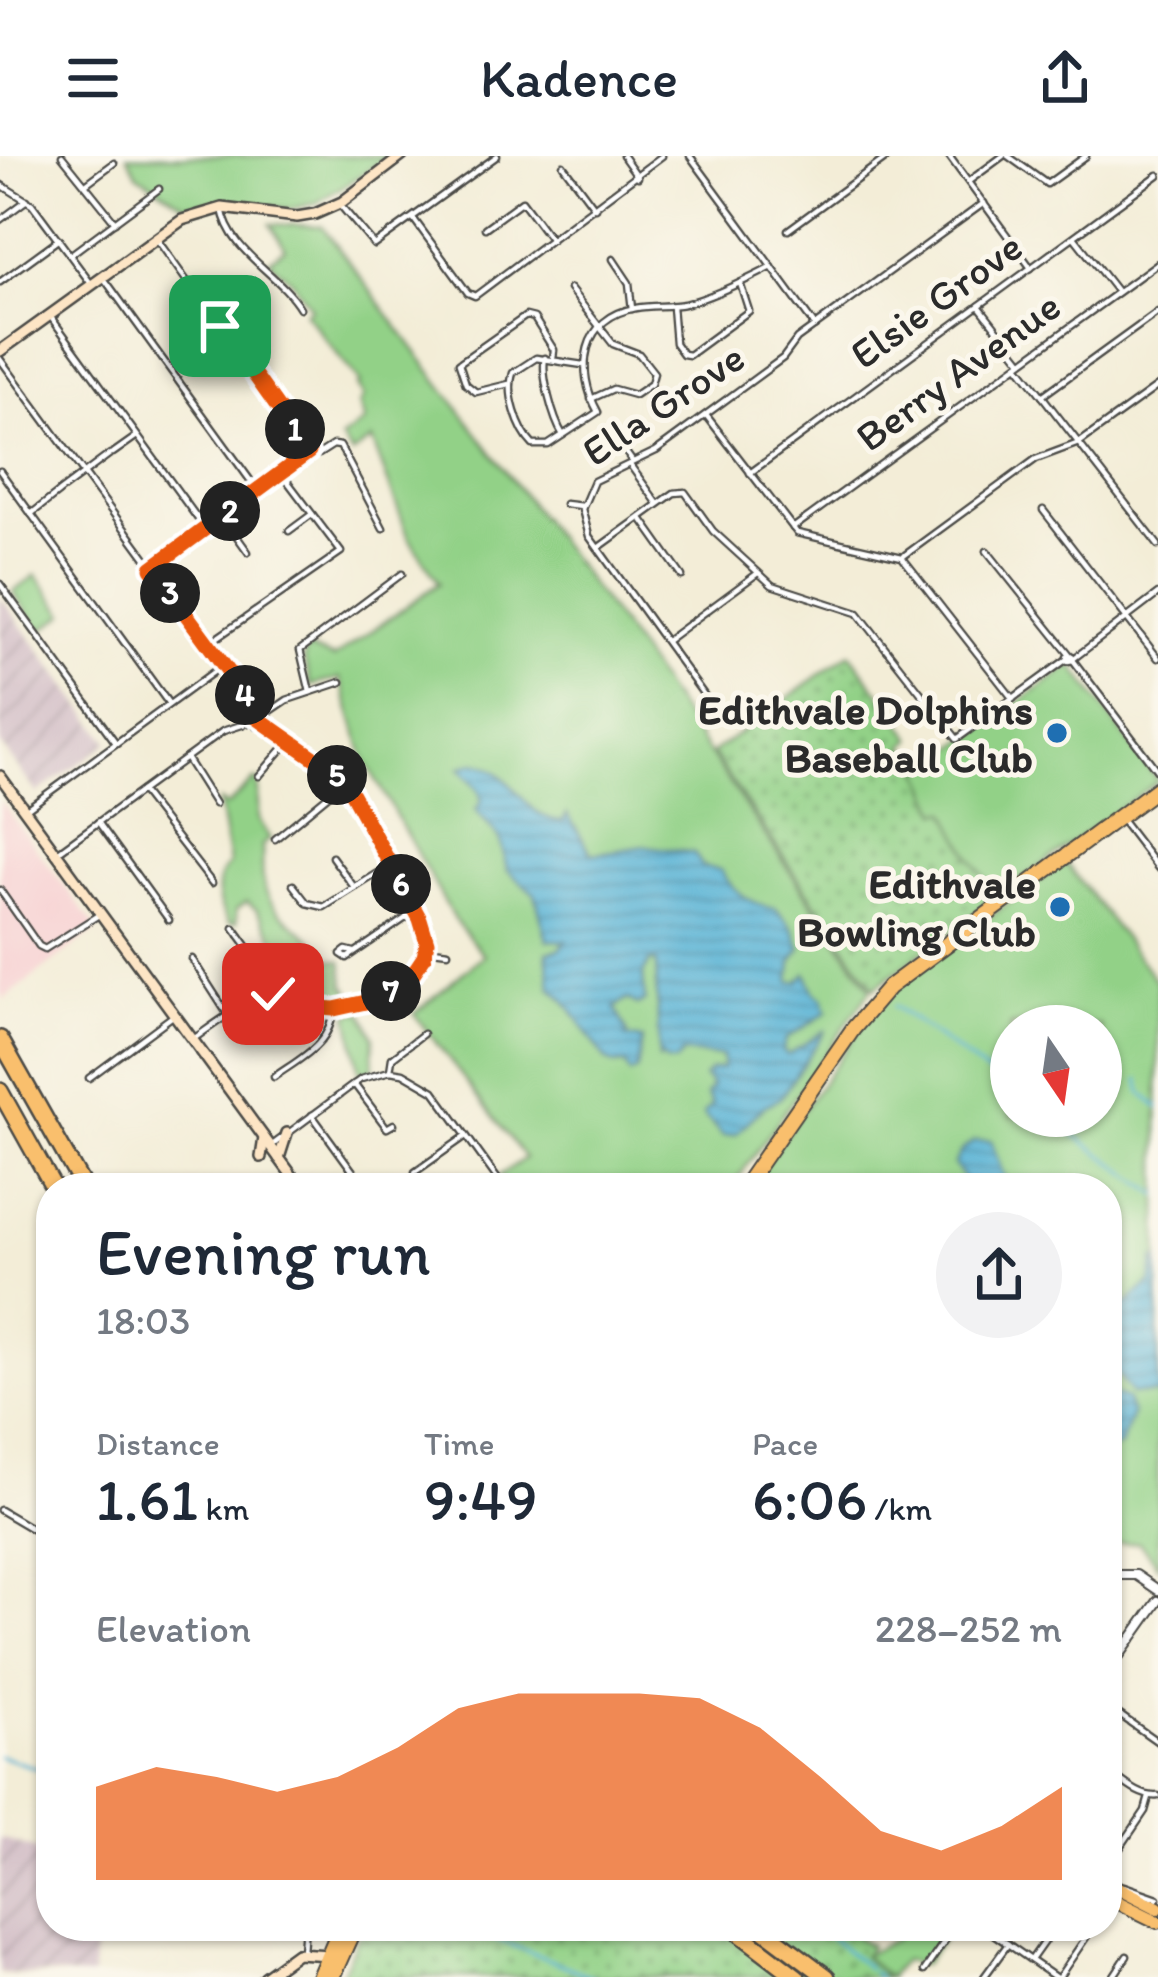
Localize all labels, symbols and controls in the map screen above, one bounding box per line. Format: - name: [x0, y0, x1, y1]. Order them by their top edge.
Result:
- icon: menu: [60, 45, 126, 111]
- icon: share: [1032, 45, 1098, 111]
- text: Kadence: [480, 46, 678, 111]
- street label: Elsie Grove: [840, 220, 1032, 380]
- pin: [169, 275, 271, 377]
- street label: Berry Avenue: [846, 280, 1070, 462]
- icon: arrive: [187, 293, 253, 359]
- street label: Ella Grove: [572, 331, 754, 477]
- pin: 1: [265, 399, 325, 459]
- text: 1: [287, 409, 303, 448]
- pin: 2: [200, 481, 260, 541]
- text: 2: [221, 491, 239, 530]
- pin: 3: [140, 563, 200, 623]
- text: 3: [161, 573, 179, 612]
- pin: 4: [215, 665, 275, 725]
- text: 4: [235, 675, 255, 714]
- place label: Edithvale Dolphins Baseball Club: [698, 684, 1033, 783]
- marker: Edithvale Dolphins Baseball Club: [1044, 720, 1070, 746]
- pin: 5: [307, 745, 367, 805]
- text: 5: [328, 755, 346, 794]
- pin: 6: [371, 854, 431, 914]
- place label: Edithvale Bowling Club: [797, 858, 1036, 957]
- text: 6: [392, 864, 410, 903]
- marker: Edithvale Bowling Club: [1047, 894, 1073, 920]
- pin: [222, 943, 324, 1045]
- icon: check: [240, 961, 306, 1027]
- pin: 7: [361, 961, 421, 1021]
- text: 7: [383, 971, 399, 1010]
- north arrow: [990, 1005, 1122, 1137]
- map controls: [990, 1005, 1122, 1137]
- text: Evening run: [96, 1212, 431, 1292]
- button: share: [936, 1212, 1062, 1338]
- text: 18:03: [96, 1297, 190, 1344]
- text: Distance: [96, 1424, 220, 1463]
- text: Time: [424, 1424, 494, 1463]
- text: Pace: [752, 1424, 818, 1463]
- text: 1.61: [96, 1463, 198, 1535]
- text: 9:49: [424, 1463, 538, 1535]
- text: 6:06: [752, 1463, 867, 1535]
- text: km: [198, 1489, 249, 1528]
- text: /km: [867, 1489, 932, 1528]
- text: Elevation: [96, 1605, 251, 1652]
- text: 228–252 m: [875, 1605, 1062, 1652]

